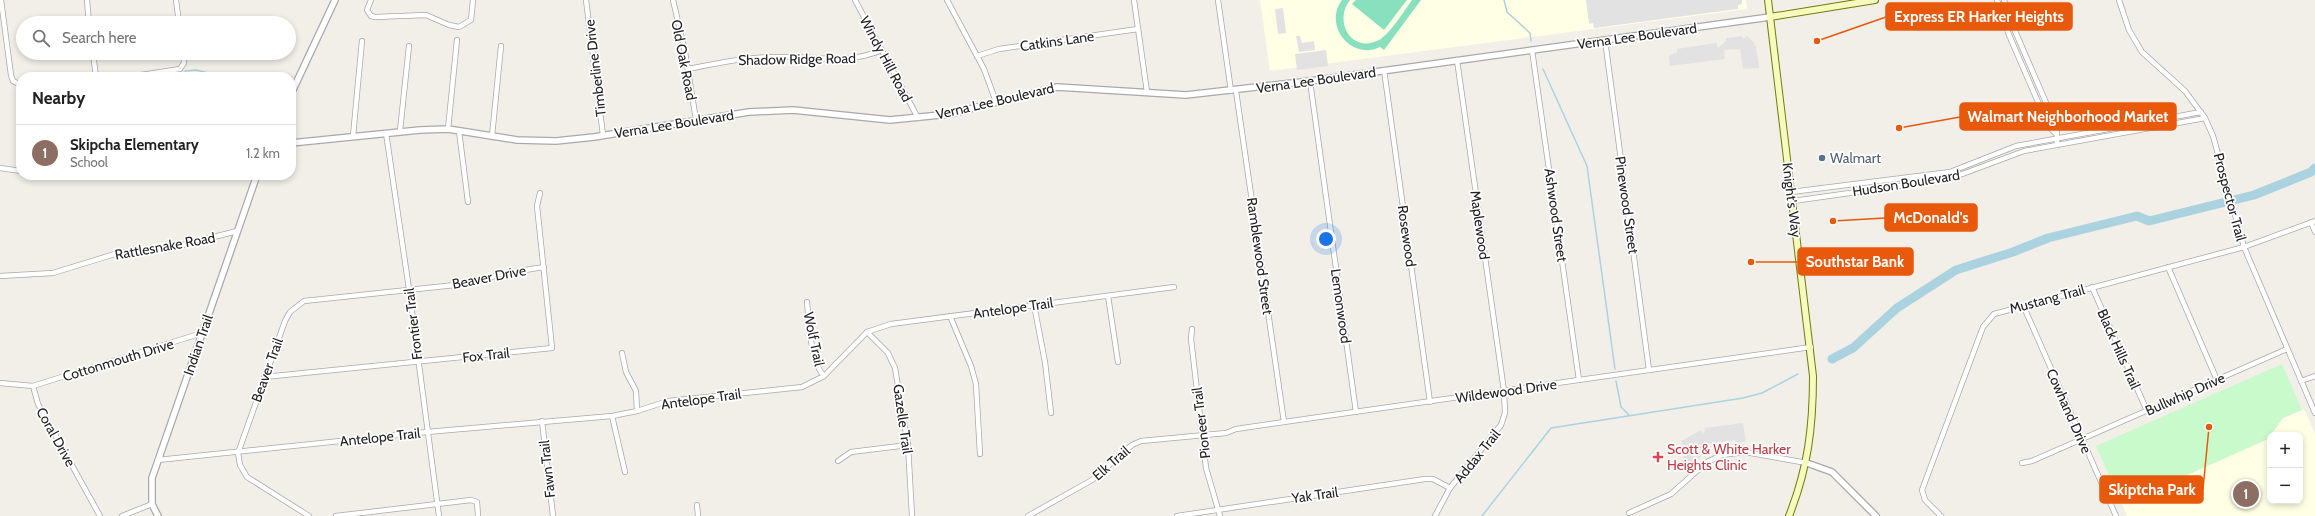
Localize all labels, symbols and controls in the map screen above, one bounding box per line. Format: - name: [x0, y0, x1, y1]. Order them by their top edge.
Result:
- callout: Express ER Harker Heights: [1886, 3, 2072, 30]
- text: Express ER Harker Heights: [1894, 8, 2064, 26]
- street label: Windy Hill Road: [856, 13, 916, 105]
- search box: [16, 16, 296, 60]
- street label: Timberline Drive: [580, 18, 610, 118]
- street label: Old Oak Road: [667, 18, 701, 102]
- street label: Verna Lee Boulevard: [1576, 19, 1698, 53]
- icon: search: [30, 27, 52, 49]
- street label: Catkins Lane: [1019, 27, 1095, 55]
- text: Search here: [62, 29, 137, 47]
- street label: Shadow Ridge Road: [738, 49, 856, 69]
- street label: Verna Lee Boulevard: [1255, 63, 1377, 97]
- street label: Verna Lee Boulevard: [934, 79, 1056, 123]
- text: Nearby: [32, 88, 85, 108]
- callout: Walmart Neighborhood Market: [1960, 103, 2176, 130]
- street label: Verna Lee Boulevard: [613, 106, 735, 142]
- text: Walmart Neighborhood Market: [1968, 108, 2168, 126]
- text: Skipcha Elementary: [70, 136, 199, 154]
- text: 1: [43, 145, 47, 161]
- text: 1.2 km: [246, 145, 280, 161]
- place label: Walmart: [1830, 149, 1881, 167]
- street label: Prospector Trail: [2210, 151, 2251, 244]
- marker: Walmart: [1817, 153, 1827, 163]
- text: School: [70, 154, 108, 170]
- street label: Pinewood Street: [1611, 155, 1643, 255]
- street label: Knight's Way: [1778, 162, 1806, 238]
- street label: Hudson Boulevard: [1851, 166, 1961, 200]
- street label: Ashwood Street: [1541, 167, 1572, 263]
- street label: Maplewood: [1466, 189, 1494, 261]
- street label: Ramblewood Street: [1243, 196, 1277, 316]
- street label: Rosewood: [1394, 204, 1420, 268]
- callout: McDonald's: [1885, 204, 1977, 231]
- text: McDonald's: [1893, 209, 1969, 227]
- street label: Rattlesnake Road: [113, 228, 217, 264]
- your location: [1316, 229, 1336, 249]
- callout: Southstar Bank: [1798, 248, 1913, 275]
- text: Southstar Bank: [1806, 253, 1905, 271]
- street label: Beaver Drive: [451, 261, 527, 293]
- street label: Lemonwood: [1327, 268, 1355, 344]
- street label: Mustang Trail: [2007, 280, 2087, 318]
- street label: Frontier Trail: [400, 286, 426, 361]
- street label: Antelope Trail: [972, 293, 1055, 323]
- street label: Black Hills Trail: [2093, 306, 2145, 393]
- street label: Wolf Trail: [799, 310, 829, 368]
- street label: Indian Trail: [179, 312, 217, 378]
- street label: Cottonmouth Drive: [60, 335, 176, 385]
- street label: Beaver Trail: [247, 335, 287, 405]
- street label: Fox Trail: [461, 343, 511, 366]
- street label: Cowhand Drive: [2042, 366, 2096, 456]
- street label: Bullwhip Drive: [2142, 368, 2228, 420]
- street label: Wildewood Drive: [1454, 375, 1558, 407]
- street label: Gazelle Trail: [889, 383, 917, 456]
- street label: Antelope Trail: [660, 384, 743, 414]
- street label: Pioneer Trail: [1188, 386, 1214, 460]
- street label: Coral Drive: [32, 404, 80, 470]
- street label: Antelope Trail: [339, 424, 422, 450]
- street label: Addax Trail: [1450, 425, 1505, 487]
- map controls: [2267, 432, 2303, 504]
- button: +: [2267, 432, 2303, 468]
- street label: Fawn Trail: [535, 439, 559, 499]
- place label: Scott & White Harker Heights Clinic: [1667, 440, 1791, 474]
- street label: Elk Trail: [1088, 441, 1134, 484]
- marker: Scott & White Harker Heights Clinic: [1652, 451, 1664, 463]
- button: −: [2267, 468, 2303, 504]
- callout: Skiptcha Park: [2100, 476, 2203, 503]
- pin: 1: [2233, 479, 2259, 509]
- text: Skiptcha Park: [2108, 481, 2196, 499]
- street label: Yak Trail: [1290, 483, 1340, 507]

